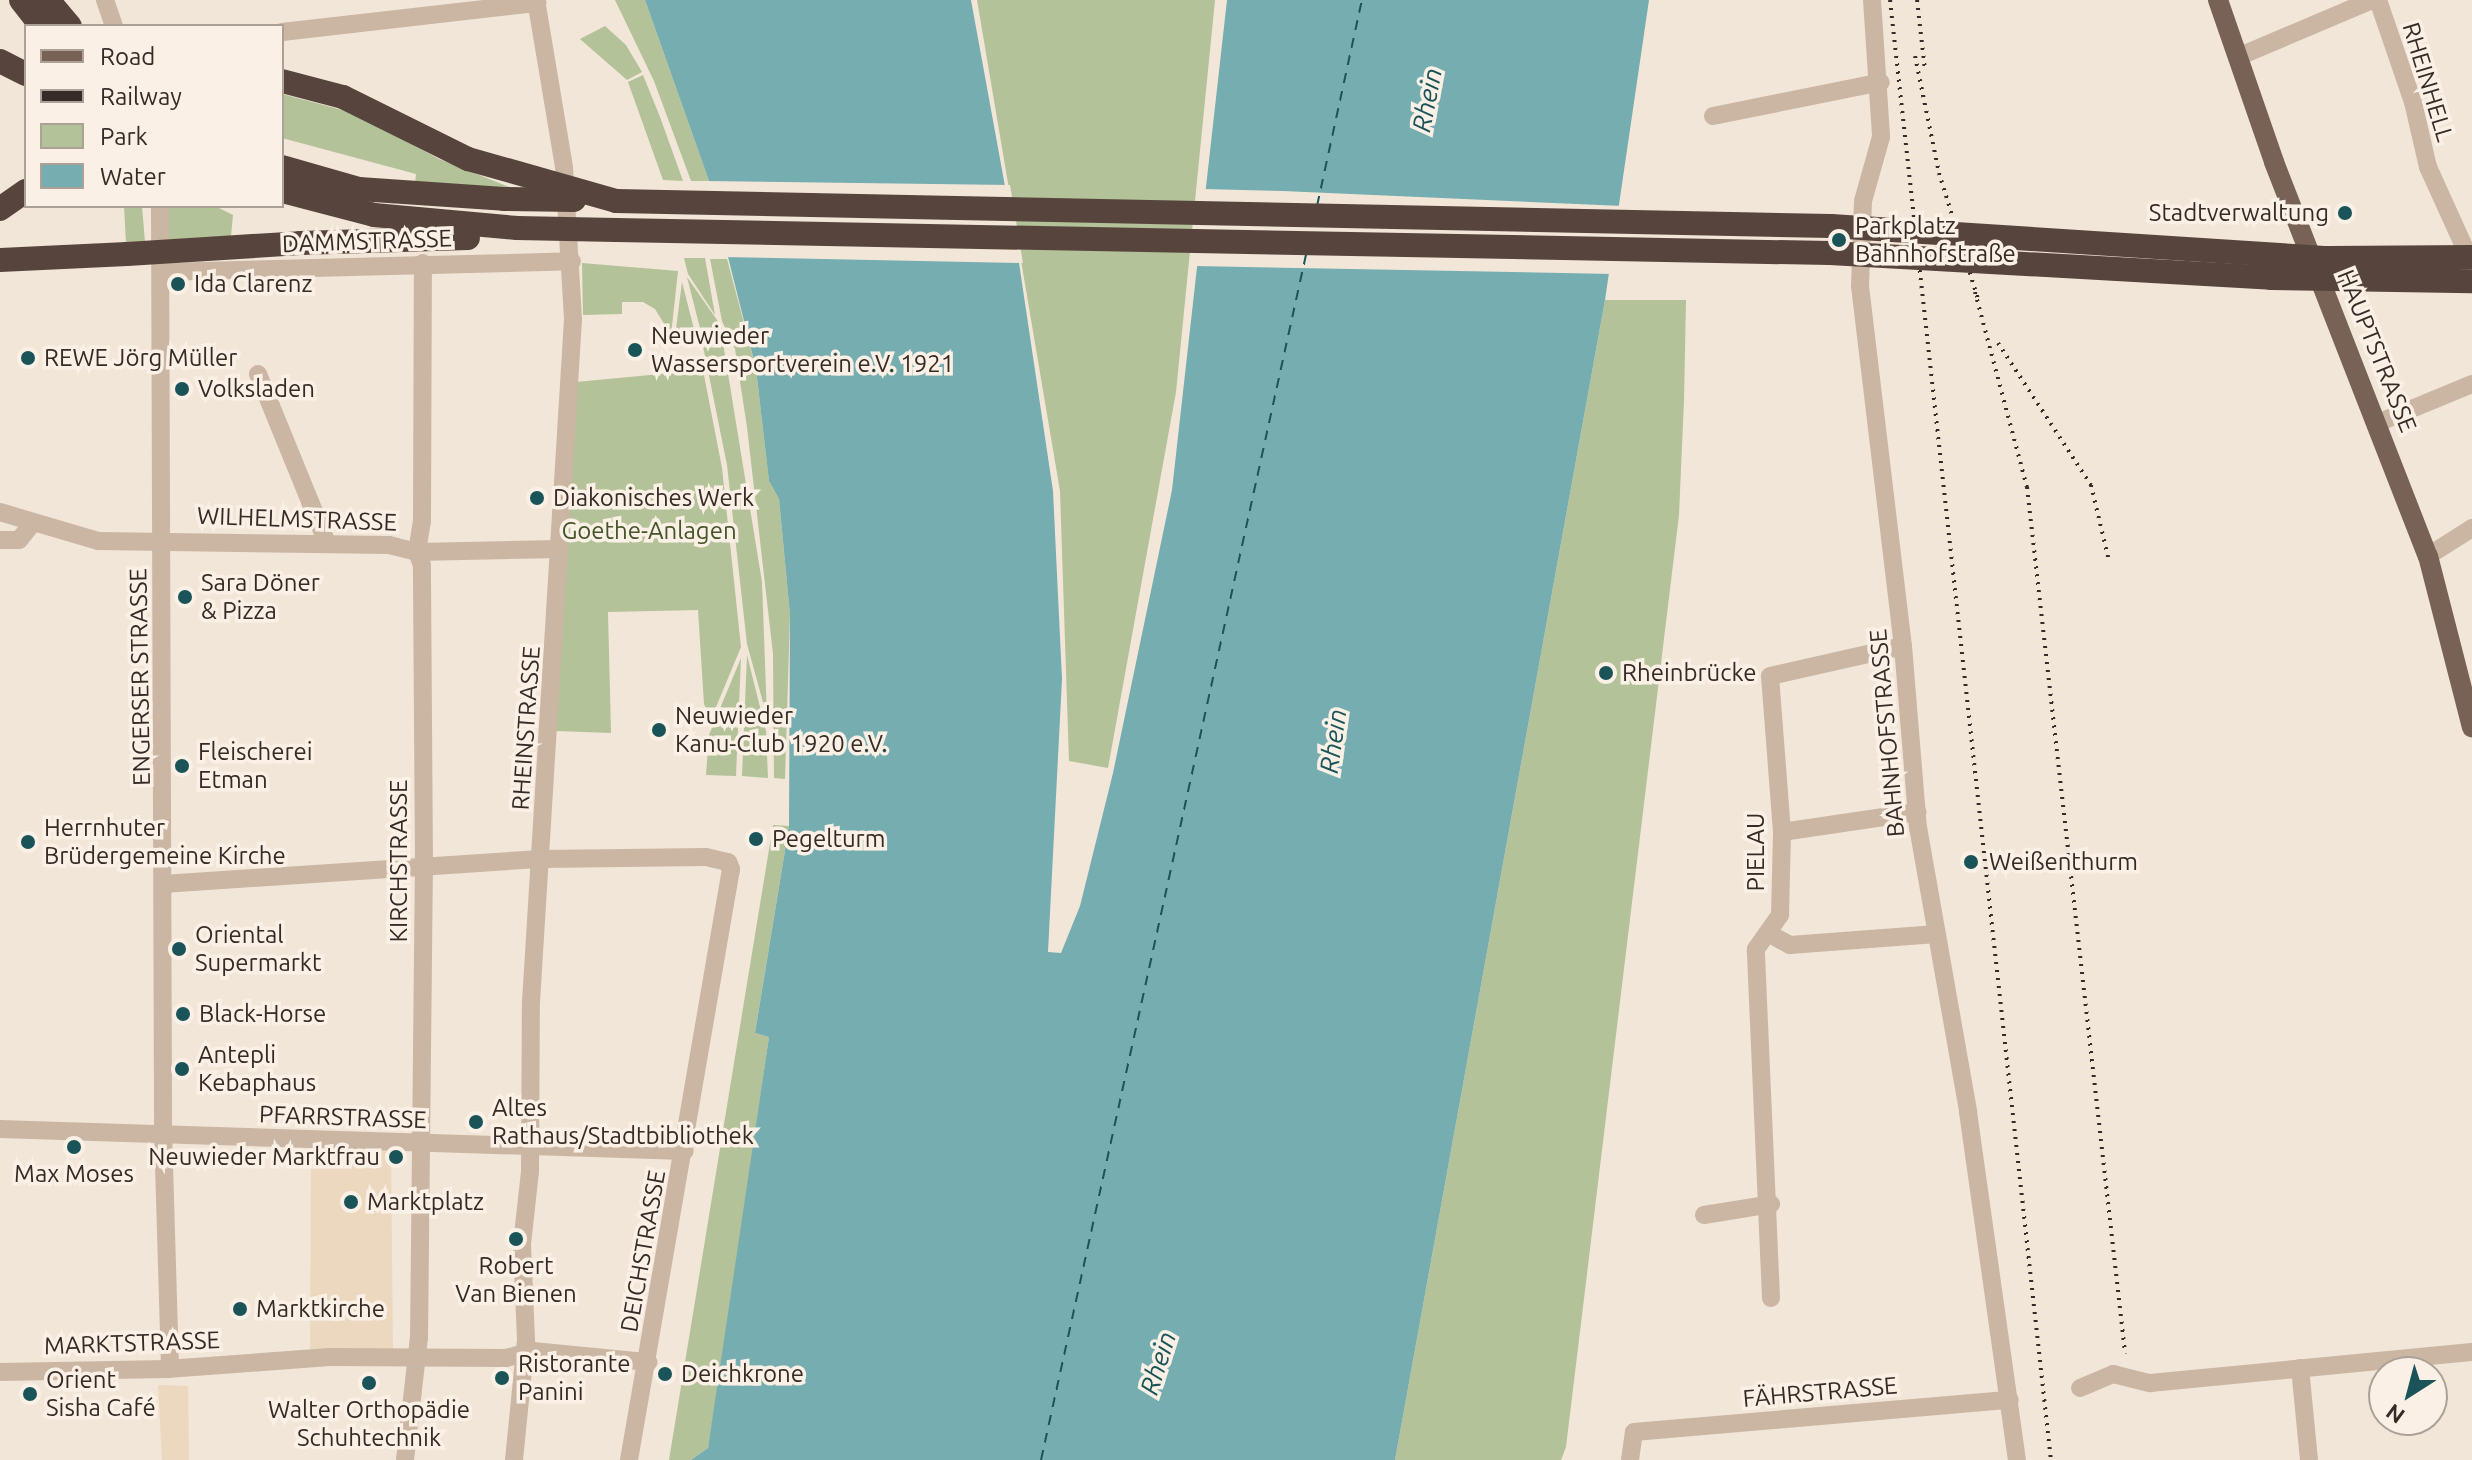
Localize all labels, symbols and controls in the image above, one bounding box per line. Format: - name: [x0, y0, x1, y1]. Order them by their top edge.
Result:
- street label: RHEINHELL: [2396, 19, 2460, 145]
- legend: [24, 24, 284, 208]
- text: Road: [100, 43, 155, 70]
- water label: Rhein: [1406, 65, 1448, 135]
- text: Railway: [100, 83, 182, 110]
- text: Park: [100, 123, 148, 150]
- text: Water: [100, 163, 166, 190]
- place label: Stadtverwaltung: [2149, 199, 2329, 227]
- marker: Stadtverwaltung: [2336, 204, 2354, 222]
- place label: Parkplatz Bahnhofstraße: [1855, 212, 2016, 268]
- street label: DAMMSTRASSE: [281, 224, 453, 258]
- marker: Parkplatz Bahnhofstraße: [1830, 231, 1848, 249]
- street label: HAUPTSTRASSE: [2331, 266, 2423, 436]
- place label: Ida Clarenz: [194, 270, 312, 298]
- marker: Ida Clarenz: [169, 275, 187, 293]
- place label: Neuwieder Wassersportverein e.V. 1921: [651, 322, 954, 378]
- marker: Neuwieder Wassersportverein e.V. 1921: [626, 341, 644, 359]
- place label: REWE Jörg Müller: [44, 344, 237, 372]
- marker: REWE Jörg Müller: [19, 349, 37, 367]
- place label: Volksladen: [198, 375, 315, 403]
- marker: Volksladen: [173, 380, 191, 398]
- place label: Diakonisches Werk: [553, 484, 754, 512]
- marker: Diakonisches Werk: [528, 489, 546, 507]
- street label: WILHELMSTRASSE: [197, 501, 397, 537]
- park label: Goethe-Anlagen: [561, 517, 737, 545]
- street label: ENGERSER STRASSE: [124, 568, 156, 786]
- place label: Sara Döner & Pizza: [201, 569, 320, 625]
- marker: Sara Döner & Pizza: [176, 588, 194, 606]
- street label: BAHNHOFSTRASSE: [1864, 628, 1910, 838]
- street label: RHEINSTRASSE: [506, 645, 546, 811]
- place label: Rheinbrücke: [1622, 659, 1756, 687]
- marker: Rheinbrücke: [1597, 664, 1615, 682]
- place label: Neuwieder Kanu-Club 1920 e.V.: [675, 702, 887, 758]
- water label: Rhein: [1313, 707, 1353, 775]
- marker: Neuwieder Kanu-Club 1920 e.V.: [650, 721, 668, 739]
- place label: Fleischerei Etman: [198, 738, 313, 794]
- marker: Fleischerei Etman: [173, 757, 191, 775]
- street label: KIRCHSTRASSE: [385, 779, 413, 943]
- street label: PIELAU: [1742, 813, 1770, 891]
- place label: Herrnhuter Brüdergemeine Kirche: [44, 814, 286, 870]
- place label: Pegelturm: [772, 825, 885, 853]
- marker: Pegelturm: [747, 830, 765, 848]
- marker: Herrnhuter Brüdergemeine Kirche: [19, 833, 37, 851]
- place label: Weißenthurm: [1989, 848, 2138, 876]
- marker: Weißenthurm: [1960, 851, 1982, 873]
- place label: Oriental Supermarkt: [195, 921, 321, 977]
- marker: Oriental Supermarkt: [170, 940, 188, 958]
- place label: Black-Horse: [199, 1000, 326, 1028]
- marker: Black-Horse: [174, 1005, 192, 1023]
- place label: Antepli Kebaphaus: [198, 1041, 316, 1097]
- marker: Antepli Kebaphaus: [173, 1060, 191, 1078]
- place label: Altes Rathaus/Stadtbibliothek: [492, 1094, 754, 1150]
- street label: PFARRSTRASSE: [259, 1100, 427, 1134]
- marker: Altes Rathaus/Stadtbibliothek: [467, 1113, 485, 1131]
- marker: Max Moses: [65, 1138, 83, 1156]
- place label: Neuwieder Marktfrau: [148, 1143, 380, 1171]
- marker: Neuwieder Marktfrau: [387, 1148, 405, 1166]
- place label: Max Moses: [14, 1160, 134, 1188]
- street label: DEICHSTRASSE: [615, 1168, 671, 1334]
- place label: Marktplatz: [367, 1188, 484, 1216]
- marker: Marktplatz: [342, 1193, 360, 1211]
- marker: Robert Van Bienen: [507, 1230, 525, 1248]
- place label: Robert Van Bienen: [455, 1252, 577, 1308]
- place label: Marktkirche: [256, 1295, 385, 1323]
- marker: Marktkirche: [231, 1300, 249, 1318]
- street label: MARKTSTRASSE: [44, 1326, 220, 1360]
- water label: Rhein: [1133, 1328, 1183, 1398]
- place label: Ristorante Panini: [518, 1350, 630, 1406]
- north arrow: [2368, 1356, 2448, 1436]
- place label: Deichkrone: [681, 1360, 804, 1388]
- marker: Deichkrone: [656, 1365, 674, 1383]
- place label: Orient Sisha Café: [46, 1366, 156, 1422]
- marker: Ristorante Panini: [493, 1369, 511, 1387]
- street label: FÄHRSTRASSE: [1741, 1371, 1899, 1413]
- marker: Walter Orthopädie Schuhtechnik: [360, 1374, 378, 1392]
- marker: Orient Sisha Café: [21, 1385, 39, 1403]
- place label: Walter Orthopädie Schuhtechnik: [268, 1396, 470, 1452]
- text: N: [2381, 1399, 2409, 1429]

